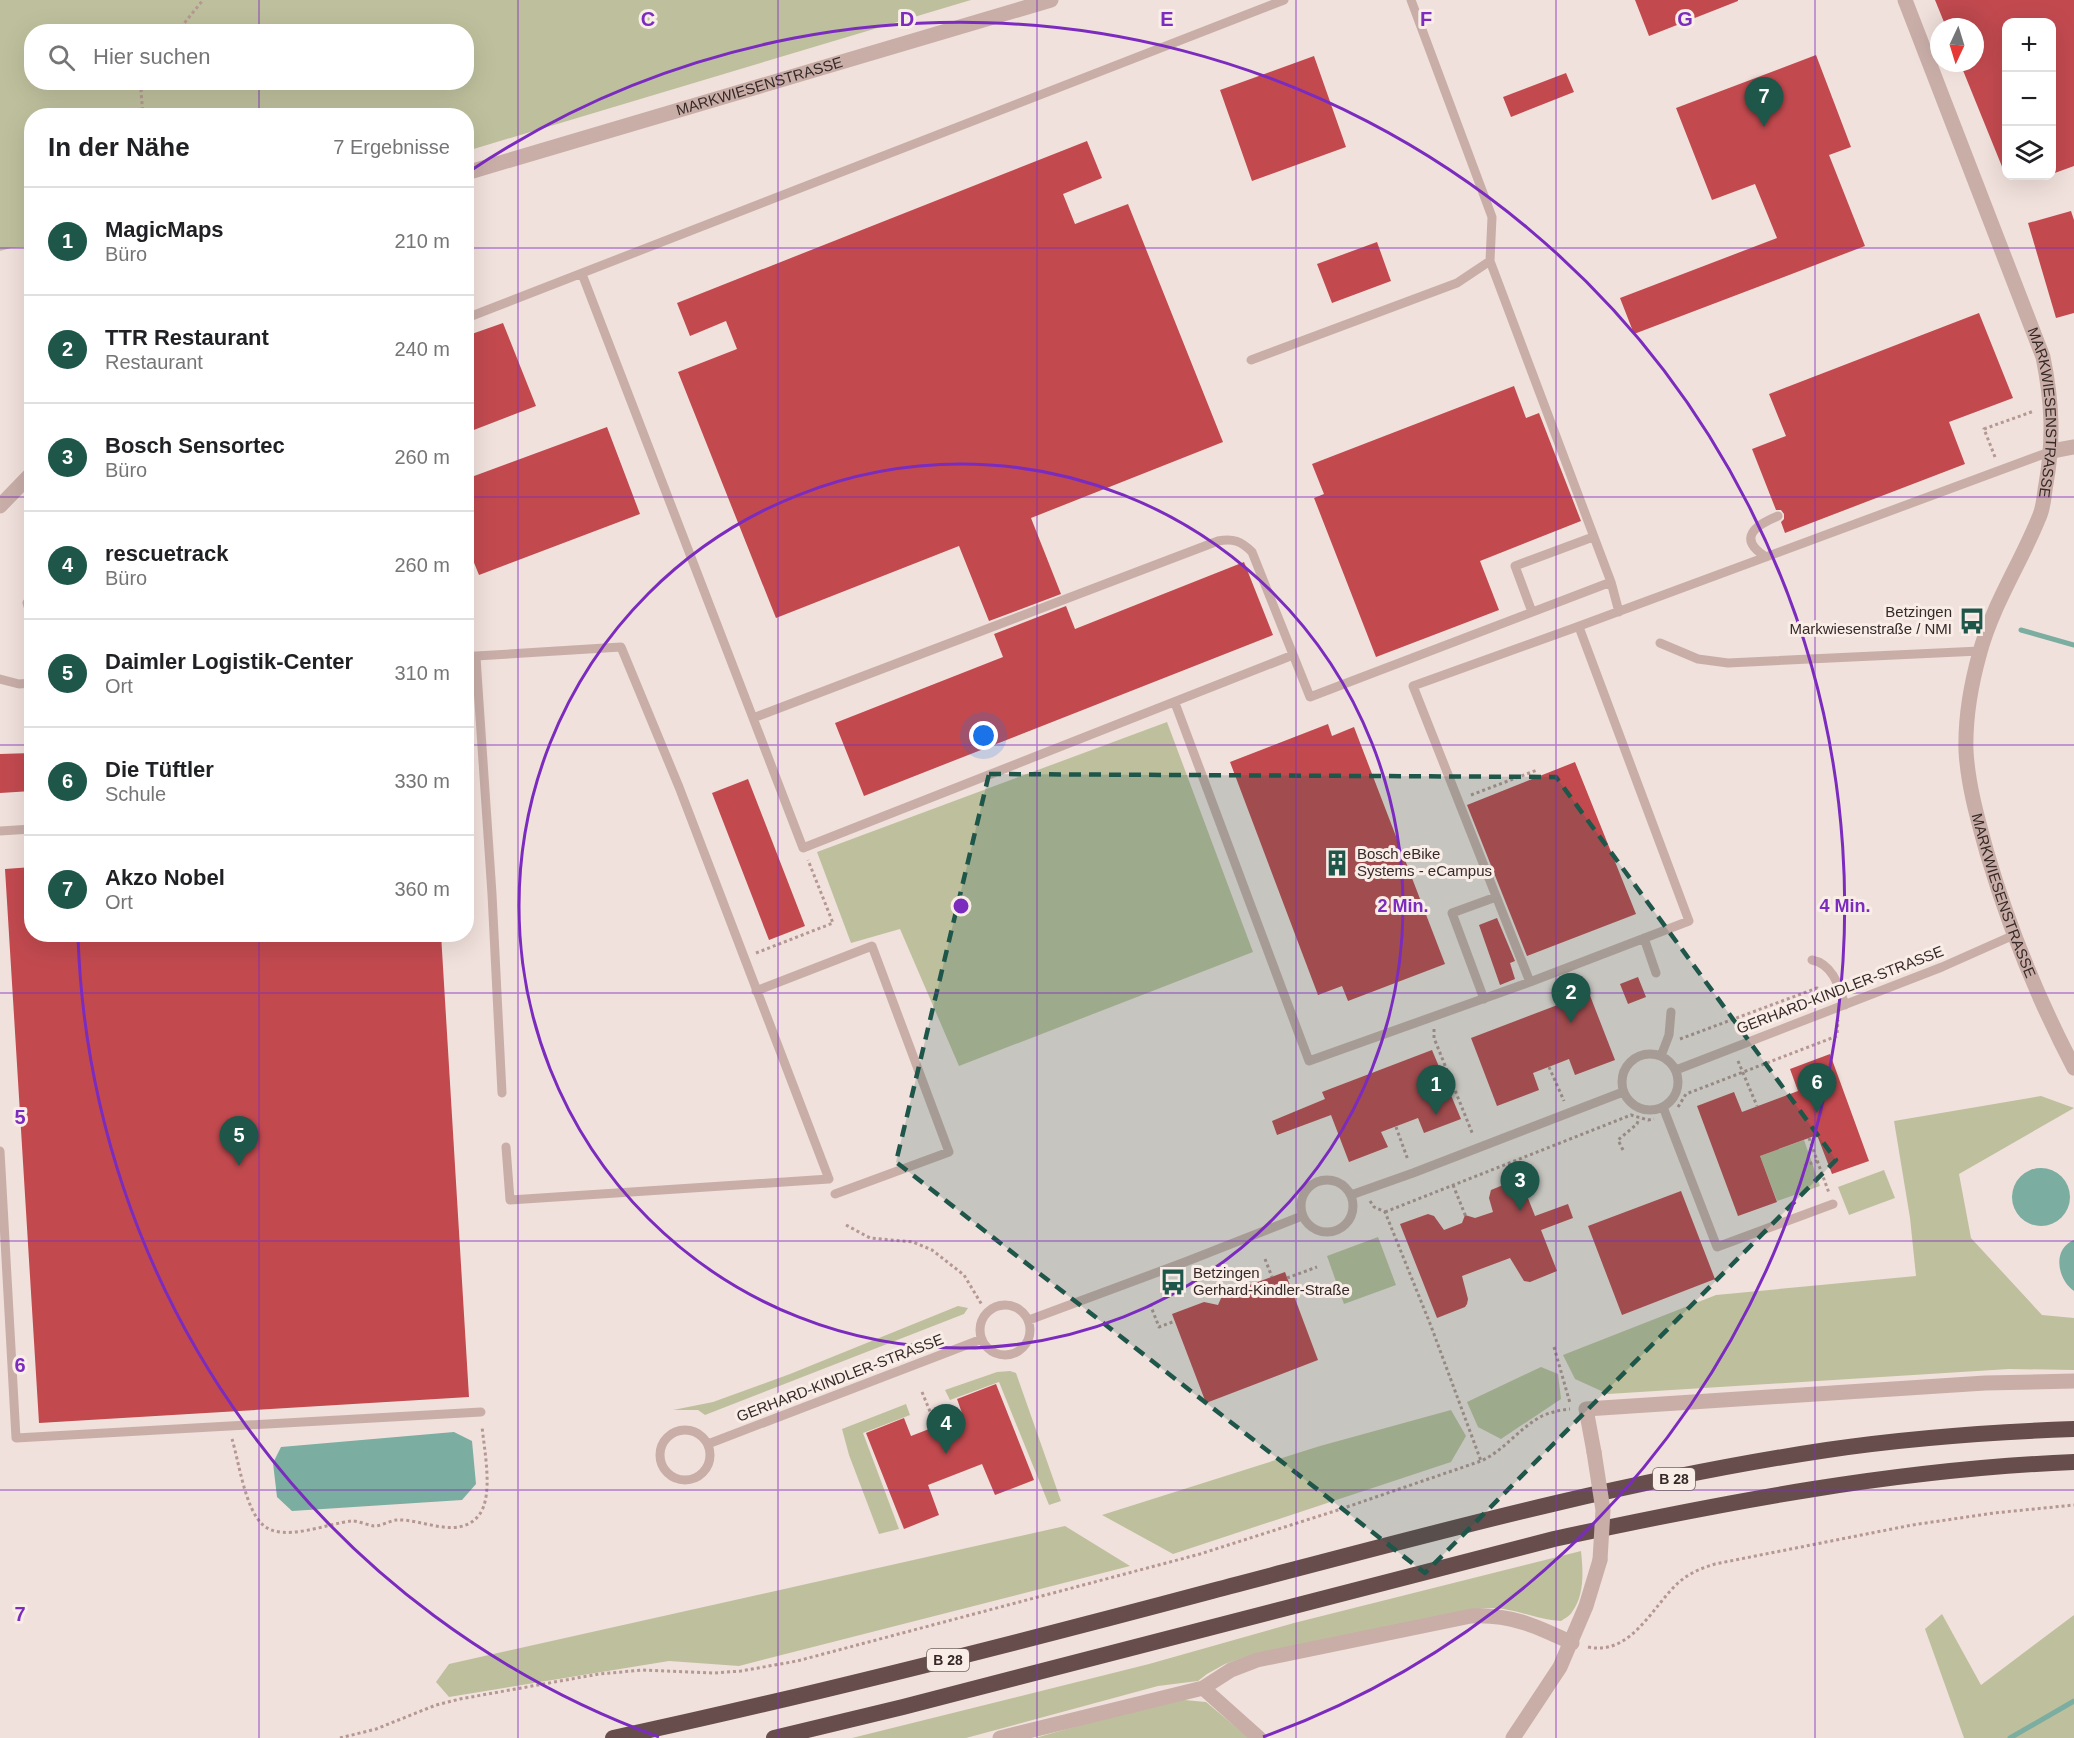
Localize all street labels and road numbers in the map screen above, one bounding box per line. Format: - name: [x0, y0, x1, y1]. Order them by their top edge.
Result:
- street label: MARKWIESENSTRASSE: [674, 53, 845, 118]
- street label: MARKWIESENSTRASSE: [2024, 325, 2060, 499]
- street label: MARKWIESENSTRASSE: [1969, 811, 2039, 980]
- street label: GERHARD-KINDLER-STRASSE: [1734, 942, 1946, 1037]
- street label: GERHARD-KINDLER-STRASSE: [734, 1330, 946, 1425]
- road number: B 28: [1653, 1468, 1695, 1490]
- road number: B 28: [927, 1649, 969, 1671]

